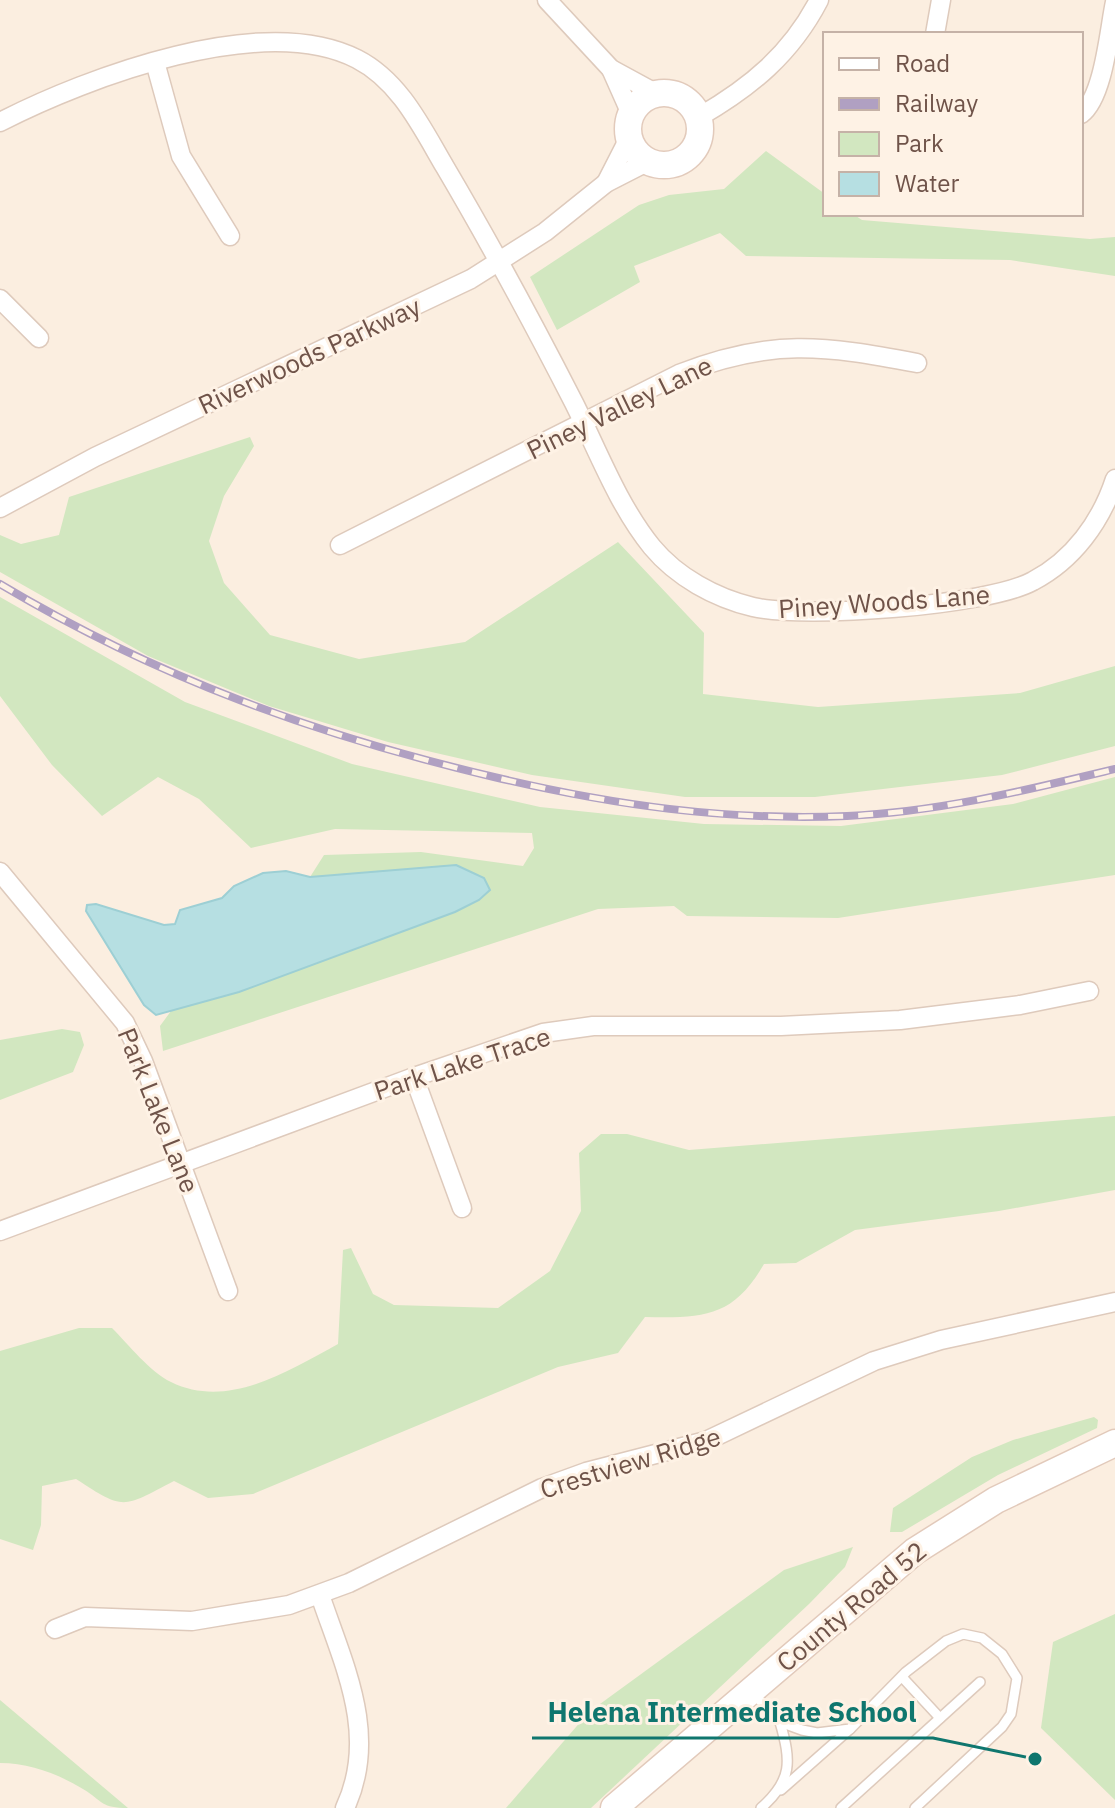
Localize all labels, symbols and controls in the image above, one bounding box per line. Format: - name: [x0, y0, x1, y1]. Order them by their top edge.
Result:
- legend: [823, 32, 1083, 216]
- text: Road: [895, 47, 950, 79]
- text: Railway: [895, 87, 978, 119]
- text: Park: [895, 127, 944, 159]
- text: Water: [895, 167, 959, 199]
- street label: Riverwoods Parkway: [192, 289, 426, 421]
- street label: Piney Valley Lane: [521, 347, 717, 467]
- street label: Piney Woods Lane: [777, 577, 991, 625]
- street label: Park Lake Trace: [369, 1018, 555, 1108]
- street label: Park Lake Lane: [110, 1022, 208, 1198]
- street label: Crestview Ridge: [536, 1418, 724, 1506]
- street label: County Road 52: [769, 1533, 933, 1679]
- callout: Helena Intermediate School: [532, 1686, 933, 1738]
- text: Helena Intermediate School: [547, 1693, 917, 1730]

